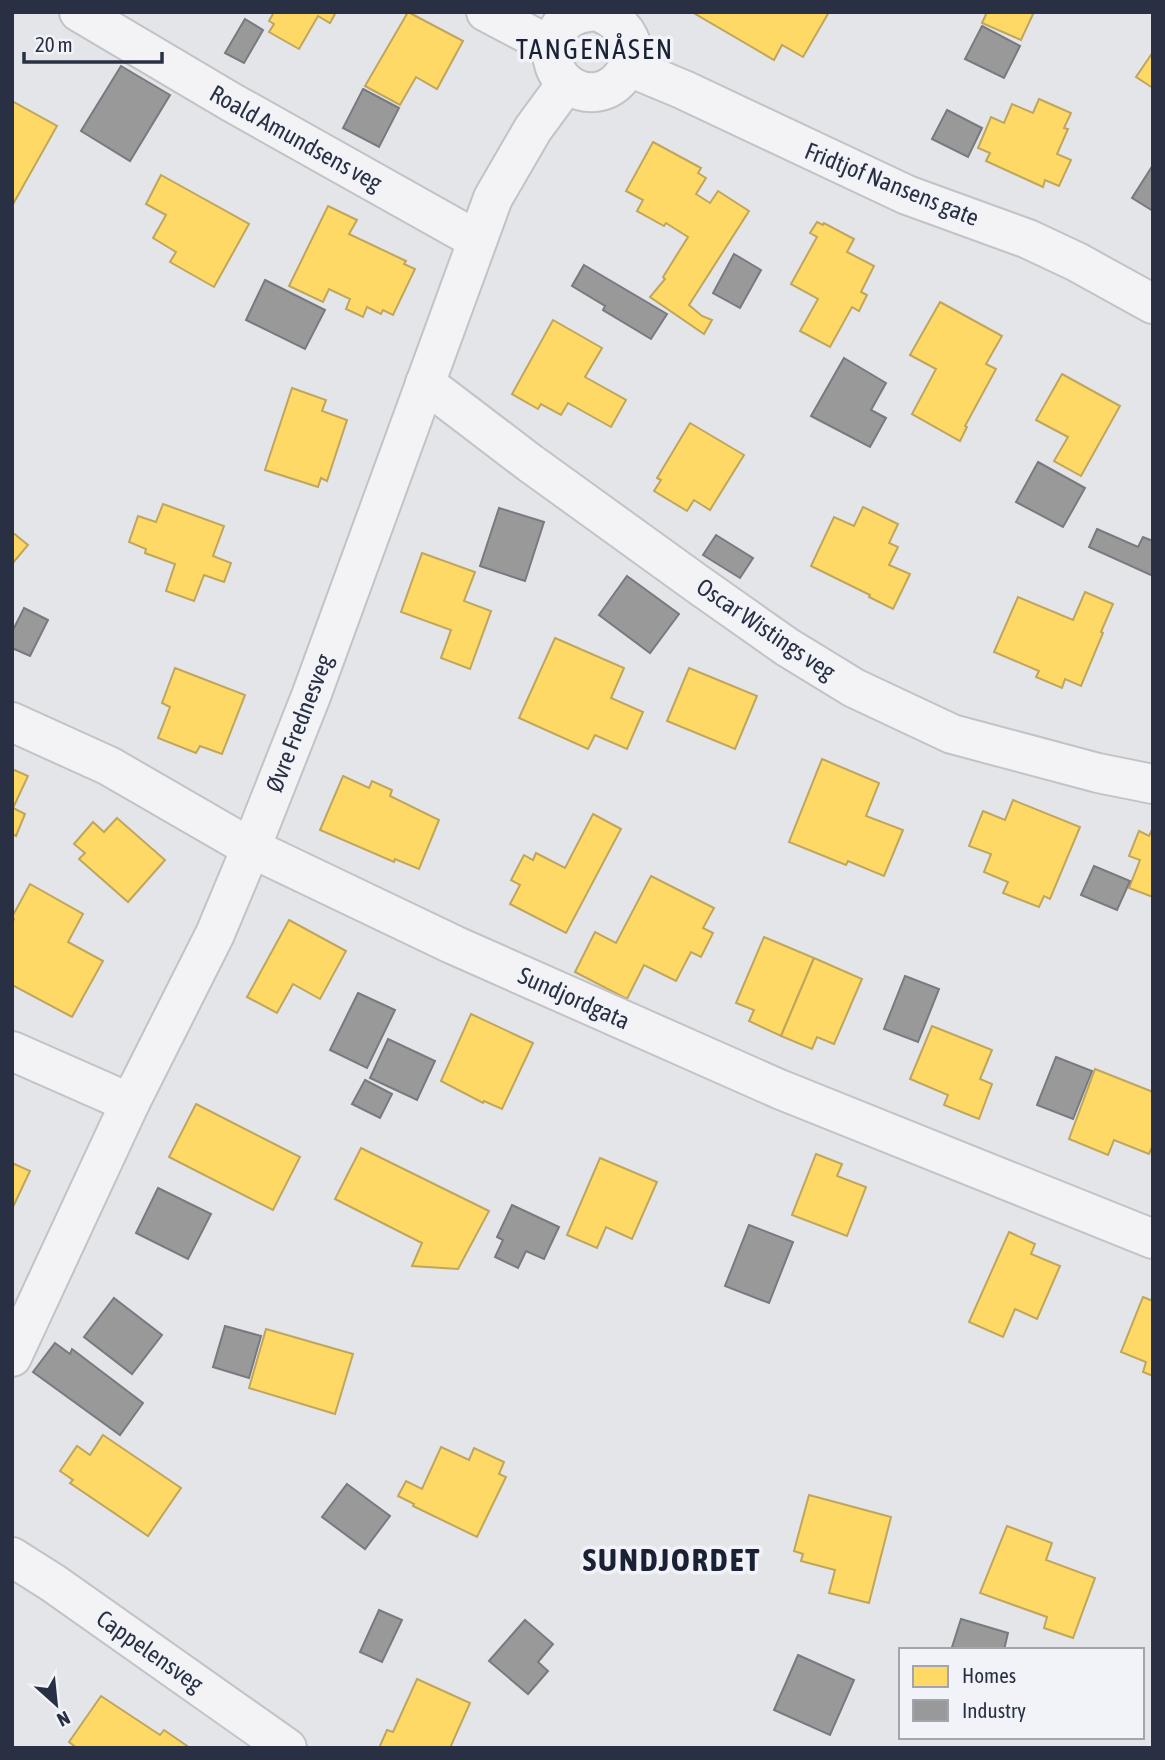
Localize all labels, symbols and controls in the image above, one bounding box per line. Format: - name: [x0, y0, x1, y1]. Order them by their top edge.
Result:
- scale bar: [24, 21, 163, 65]
- text: 20 m: [35, 32, 73, 56]
- district label: TANGENÅSEN: [516, 32, 674, 65]
- street label: Roald Amundsens veg: [205, 80, 387, 197]
- street label: Fridtjof Nansens gate: [801, 137, 983, 231]
- street label: Oscar Wistings veg: [692, 573, 841, 686]
- street label: Øvre Frednesveg: [260, 650, 338, 796]
- street label: Sundjordgata: [514, 961, 634, 1035]
- district label: SUNDJORDET: [583, 1541, 761, 1578]
- street label: Cappelensveg: [92, 1604, 209, 1698]
- legend: [899, 1648, 1144, 1739]
- text: Homes: [962, 1663, 1016, 1687]
- north arrow: [21, 1669, 91, 1739]
- text: Industry: [962, 1698, 1026, 1722]
- text: N: [54, 1707, 74, 1731]

